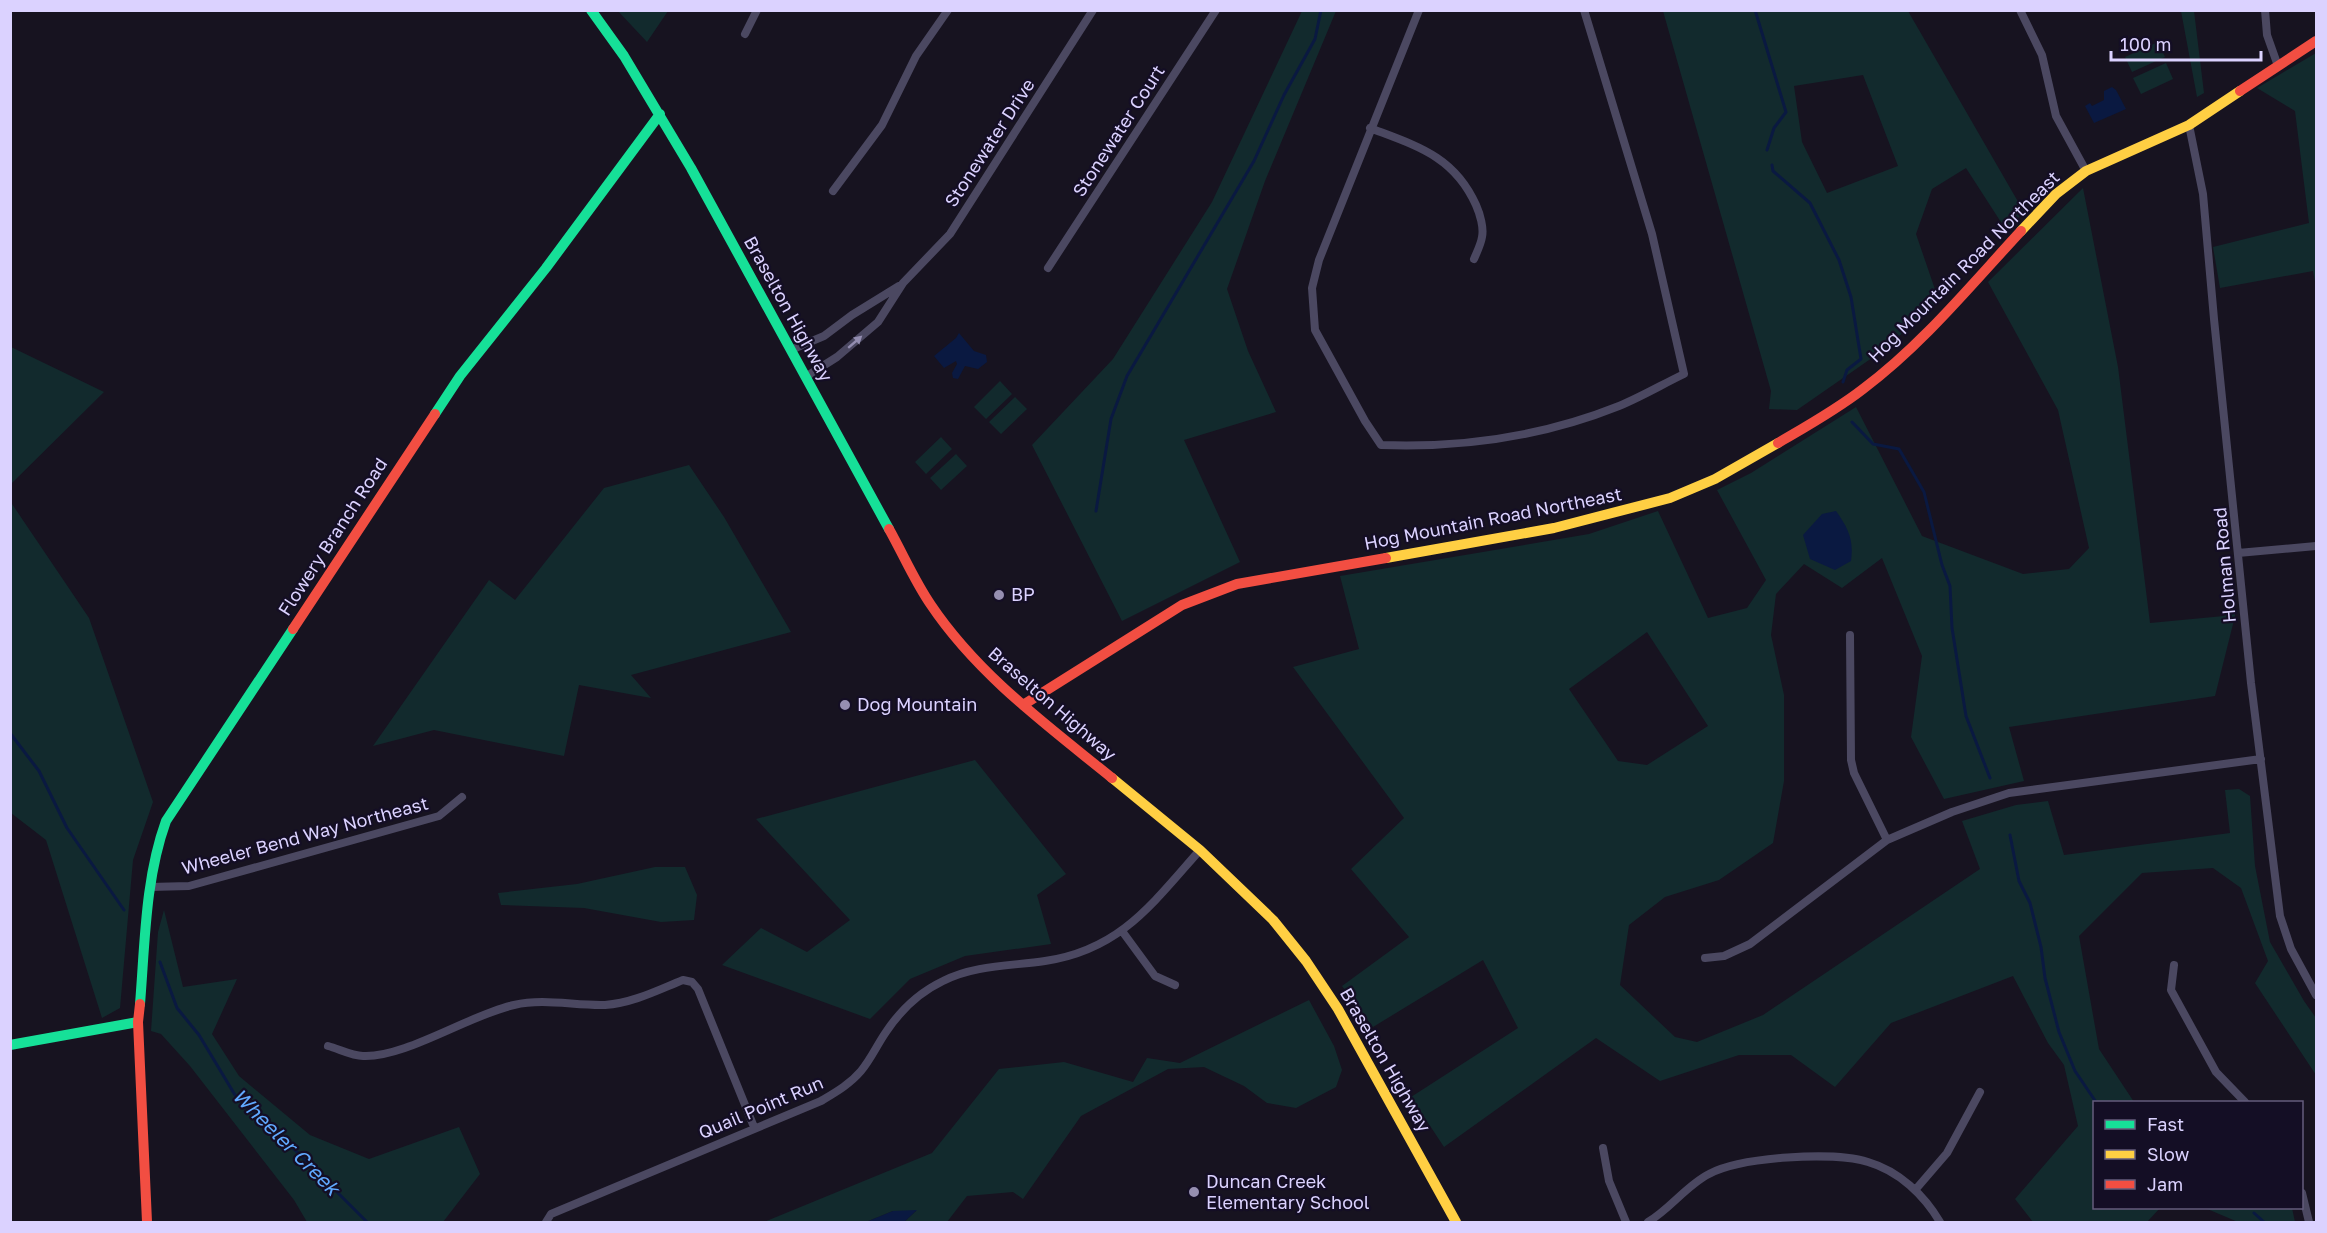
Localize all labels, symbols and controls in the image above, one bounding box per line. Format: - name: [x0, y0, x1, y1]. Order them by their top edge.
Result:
- scale bar: [2111, 24, 2261, 62]
- text: 100 m: [2120, 33, 2171, 55]
- street label: Stonewater Court: [1067, 61, 1169, 200]
- street label: Stonewater Drive: [940, 74, 1039, 211]
- street label: Hog Mountain Road Northeast: [1863, 166, 2064, 367]
- street label: Braselton Highway: [740, 232, 838, 385]
- one-way arrow: [847, 335, 862, 349]
- street label: Flowery Branch Road: [273, 454, 391, 619]
- street label: Hog Mountain Road Northeast: [1362, 482, 1623, 554]
- street label: Holman Road: [2208, 506, 2240, 624]
- place label: BP: [1011, 583, 1035, 605]
- marker: BP: [992, 588, 1006, 602]
- street label: Braselton Highway: [984, 642, 1121, 765]
- place label: Dog Mountain: [857, 693, 977, 715]
- marker: Dog Mountain: [838, 698, 852, 712]
- street label: Wheeler Bend Way Northeast: [179, 791, 430, 879]
- street label: Braselton Highway: [1336, 984, 1436, 1135]
- street label: Quail Point Run: [695, 1071, 826, 1143]
- water label: Wheeler Creek: [228, 1083, 347, 1202]
- legend: [2093, 1101, 2303, 1209]
- text: Fast: [2147, 1113, 2184, 1135]
- text: Slow: [2147, 1143, 2190, 1165]
- place label: Duncan Creek Elementary School: [1206, 1170, 1370, 1213]
- text: Jam: [2147, 1173, 2183, 1195]
- marker: Duncan Creek Elementary School: [1187, 1185, 1201, 1199]

